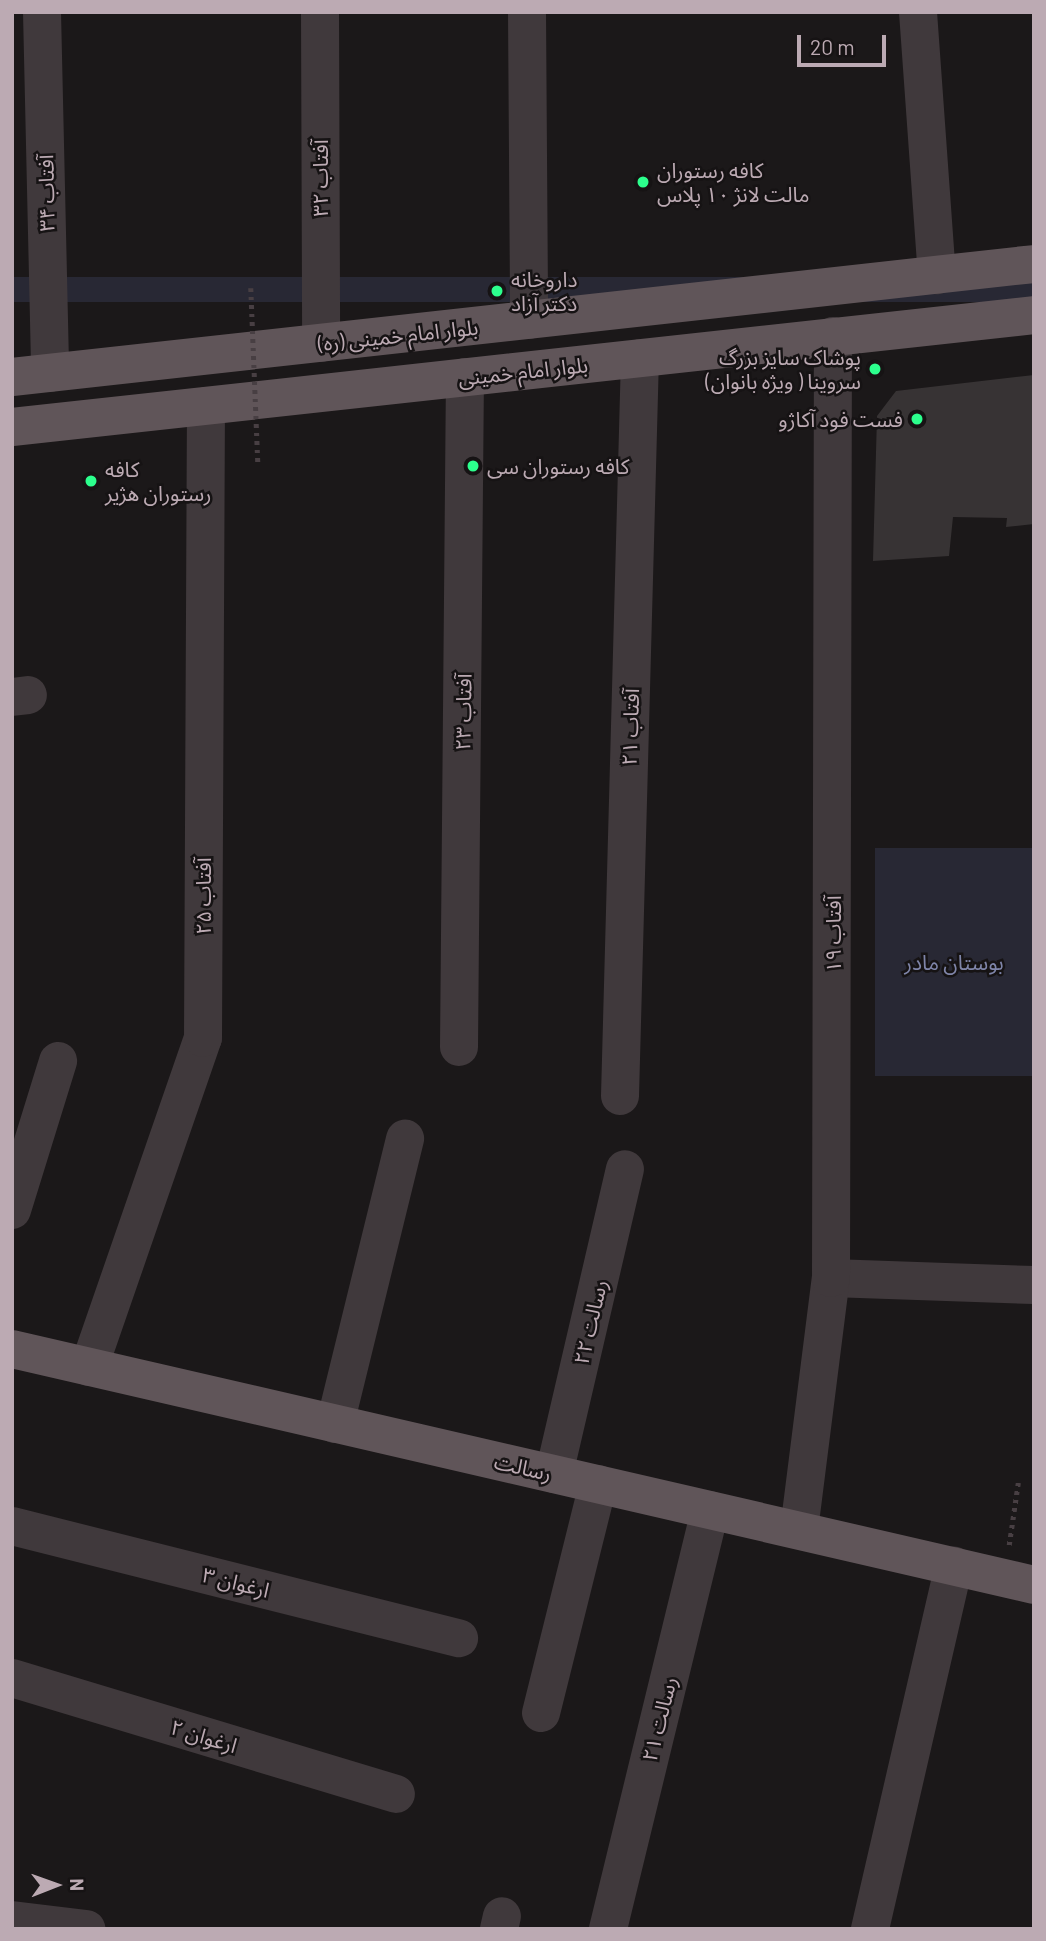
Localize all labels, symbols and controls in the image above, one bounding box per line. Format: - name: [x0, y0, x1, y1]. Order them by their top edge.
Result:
- scale bar: [801, 21, 890, 65]
- text: 20 m: [810, 34, 855, 59]
- street label: آفتاب ۳۲: [307, 139, 333, 217]
- street label: آفتاب ۳۴: [33, 154, 59, 232]
- place label: کافه رستوران مالت لانژ ۱۰ پلاس: [657, 157, 810, 207]
- marker: کافه رستوران مالت لانژ ۱۰ پلاس: [635, 174, 651, 190]
- place label: داروخانه دکتر آزاد: [511, 266, 577, 316]
- marker: داروخانه دکتر آزاد: [489, 283, 505, 299]
- street label: بلوار امام خمینی (ره): [317, 314, 479, 356]
- place label: پوشاک سایز بزرگ سروینا ( ویژه بانوان): [705, 344, 861, 394]
- street label: بلوار امام خمینی: [457, 352, 589, 390]
- marker: پوشاک سایز بزرگ سروینا ( ویژه بانوان): [867, 361, 883, 377]
- place label: فست فود آکاژو: [778, 406, 903, 432]
- marker: فست فود آکاژو: [909, 411, 925, 427]
- place label: کافه رستوران سی: [487, 453, 630, 479]
- place label: کافه رستوران هژیر: [105, 456, 211, 506]
- marker: کافه رستوران سی: [465, 458, 481, 474]
- marker: کافه رستوران هژیر: [83, 473, 99, 489]
- street label: آفتاب ۲۳: [450, 673, 476, 751]
- street label: آفتاب ۲۱: [616, 688, 644, 766]
- street label: آفتاب ۲۵: [190, 857, 216, 935]
- street label: آفتاب ۱۹: [820, 895, 846, 973]
- park label: بوستان مادر: [904, 949, 1004, 975]
- street label: رسالت ۲۲: [568, 1277, 612, 1367]
- street label: رسالت: [492, 1448, 554, 1486]
- street label: ارغوان ۳: [200, 1562, 272, 1602]
- street label: رسالت ۲۱: [636, 1674, 682, 1764]
- street label: ارغوان ۲: [168, 1714, 240, 1758]
- north arrow: [21, 1850, 91, 1920]
- text: N: [66, 1878, 89, 1891]

